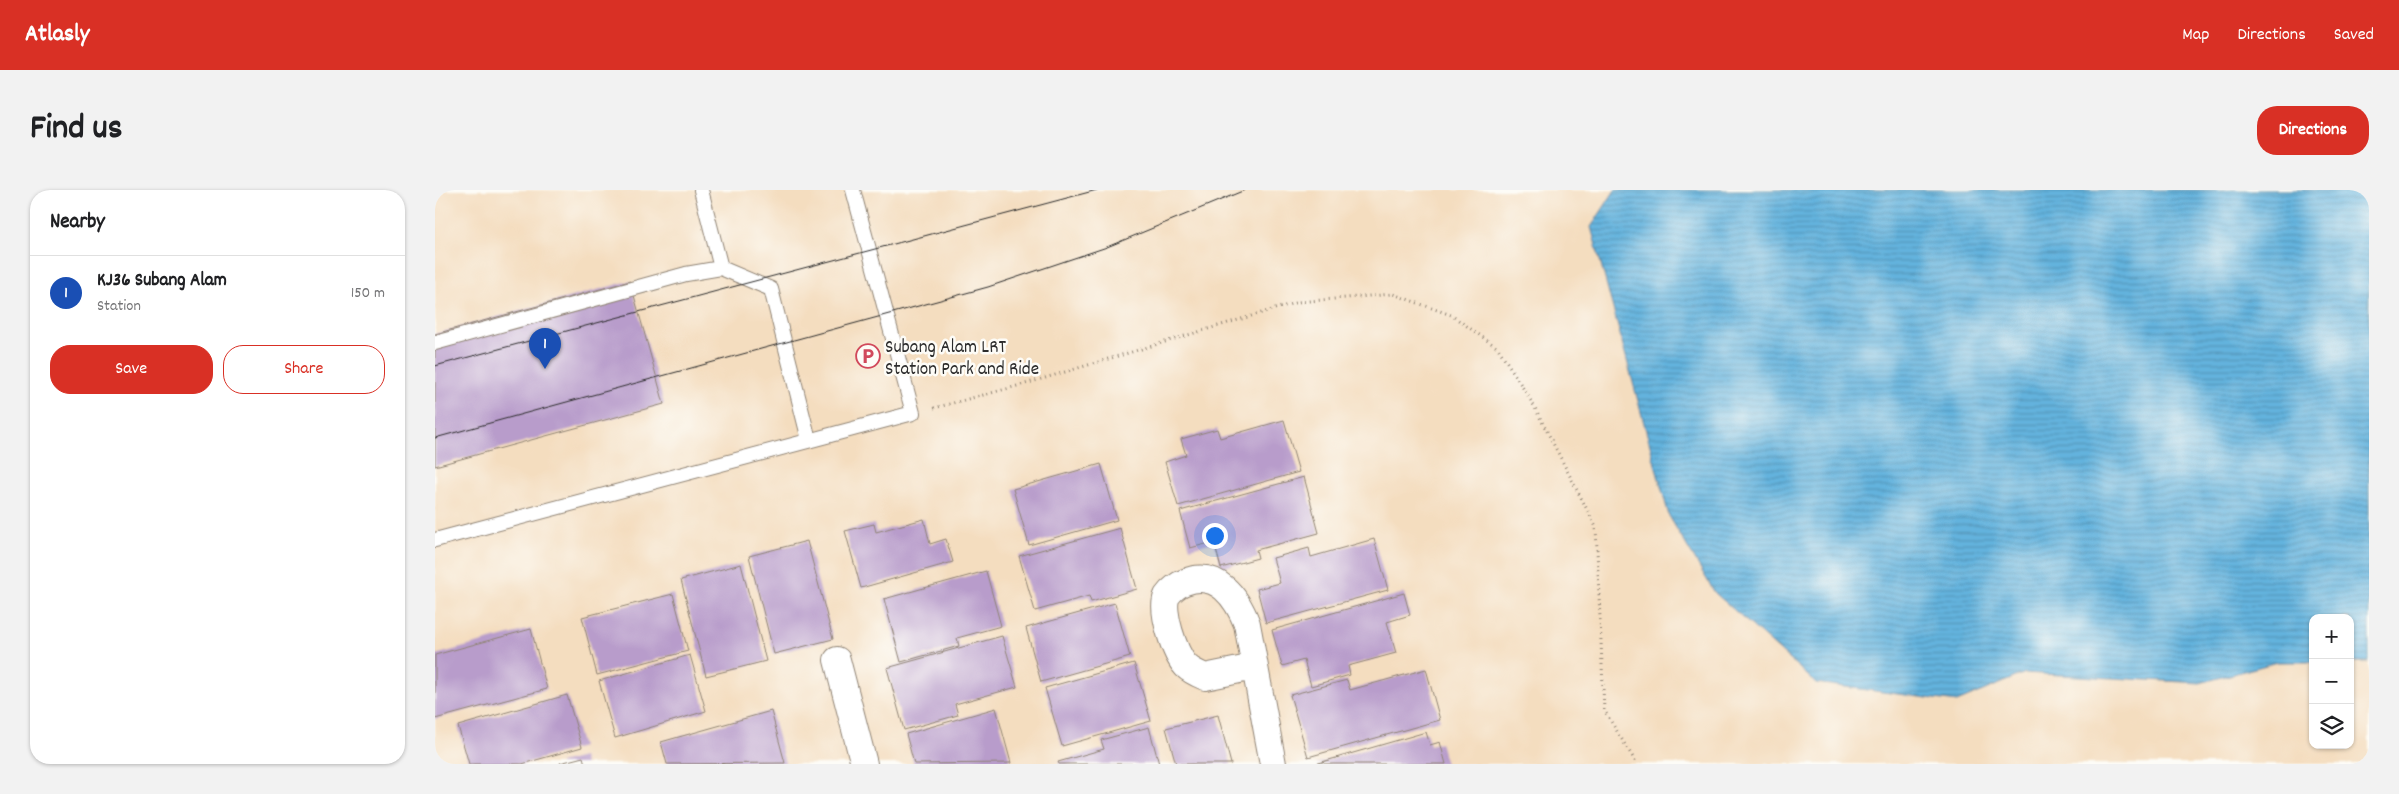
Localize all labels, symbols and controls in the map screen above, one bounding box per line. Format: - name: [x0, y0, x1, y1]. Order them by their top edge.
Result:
- text: Atlasly: [25, 18, 89, 52]
- text: Map: [2182, 23, 2209, 48]
- text: Directions: [2237, 23, 2306, 48]
- text: Saved: [2334, 23, 2374, 48]
- text: Find us: [30, 105, 122, 155]
- button: Directions: [2257, 106, 2369, 155]
- text: Nearby: [50, 208, 105, 238]
- text: KJ36 Subang Alam: [97, 268, 227, 295]
- text: 1: [64, 282, 68, 305]
- text: 150 m: [351, 282, 385, 305]
- text: Station: [97, 295, 141, 318]
- pin: 1: [529, 328, 561, 369]
- place label: Subang Alam LRT Station Park and Ride: [885, 335, 1039, 384]
- parking icon: Subang Alam LRT Station Park and Ride: [855, 343, 881, 369]
- button: Save: [50, 345, 213, 394]
- button: Share: [223, 345, 385, 394]
- your location: [1202, 523, 1228, 549]
- map controls: [2309, 614, 2354, 749]
- button: +: [2309, 614, 2354, 659]
- button: −: [2309, 659, 2354, 704]
- button: layers: [2309, 704, 2354, 749]

